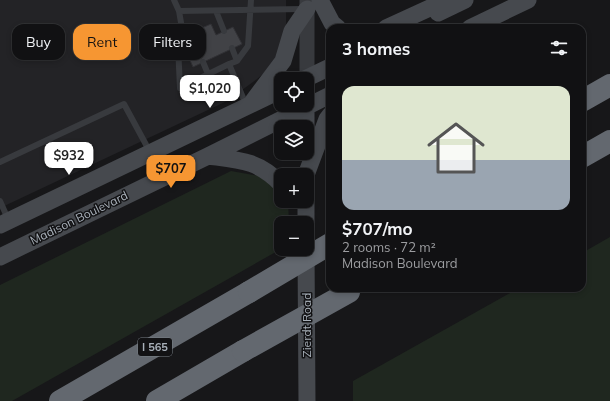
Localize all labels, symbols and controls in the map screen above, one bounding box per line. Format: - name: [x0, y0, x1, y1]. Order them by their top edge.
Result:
- chip: Buy: [12, 24, 65, 60]
- chip: Rent: [73, 24, 131, 60]
- chip: Filters: [139, 24, 206, 60]
- icon: filters: [548, 37, 570, 59]
- text: 3 homes: [342, 38, 410, 59]
- map controls: [274, 72, 314, 256]
- button: locate: [274, 72, 314, 112]
- pin: $1,020: [177, 75, 243, 109]
- text: $1,020: [189, 80, 231, 96]
- icon: home: [420, 112, 492, 184]
- button: layers: [274, 120, 314, 160]
- pin: $932: [45, 142, 93, 176]
- text: $932: [53, 147, 85, 163]
- pin: $707: [147, 155, 195, 189]
- text: $707: [155, 160, 187, 176]
- button: +: [274, 168, 314, 208]
- street label: Madison Boulevard: [28, 187, 130, 248]
- button: −: [274, 216, 314, 256]
- text: $707/mo: [342, 218, 413, 239]
- text: 2 rooms · 72 m²: [342, 239, 436, 255]
- text: Madison Boulevard: [342, 255, 458, 271]
- street label: Zierdt Road: [299, 293, 314, 357]
- road number: I 565: [138, 338, 172, 356]

